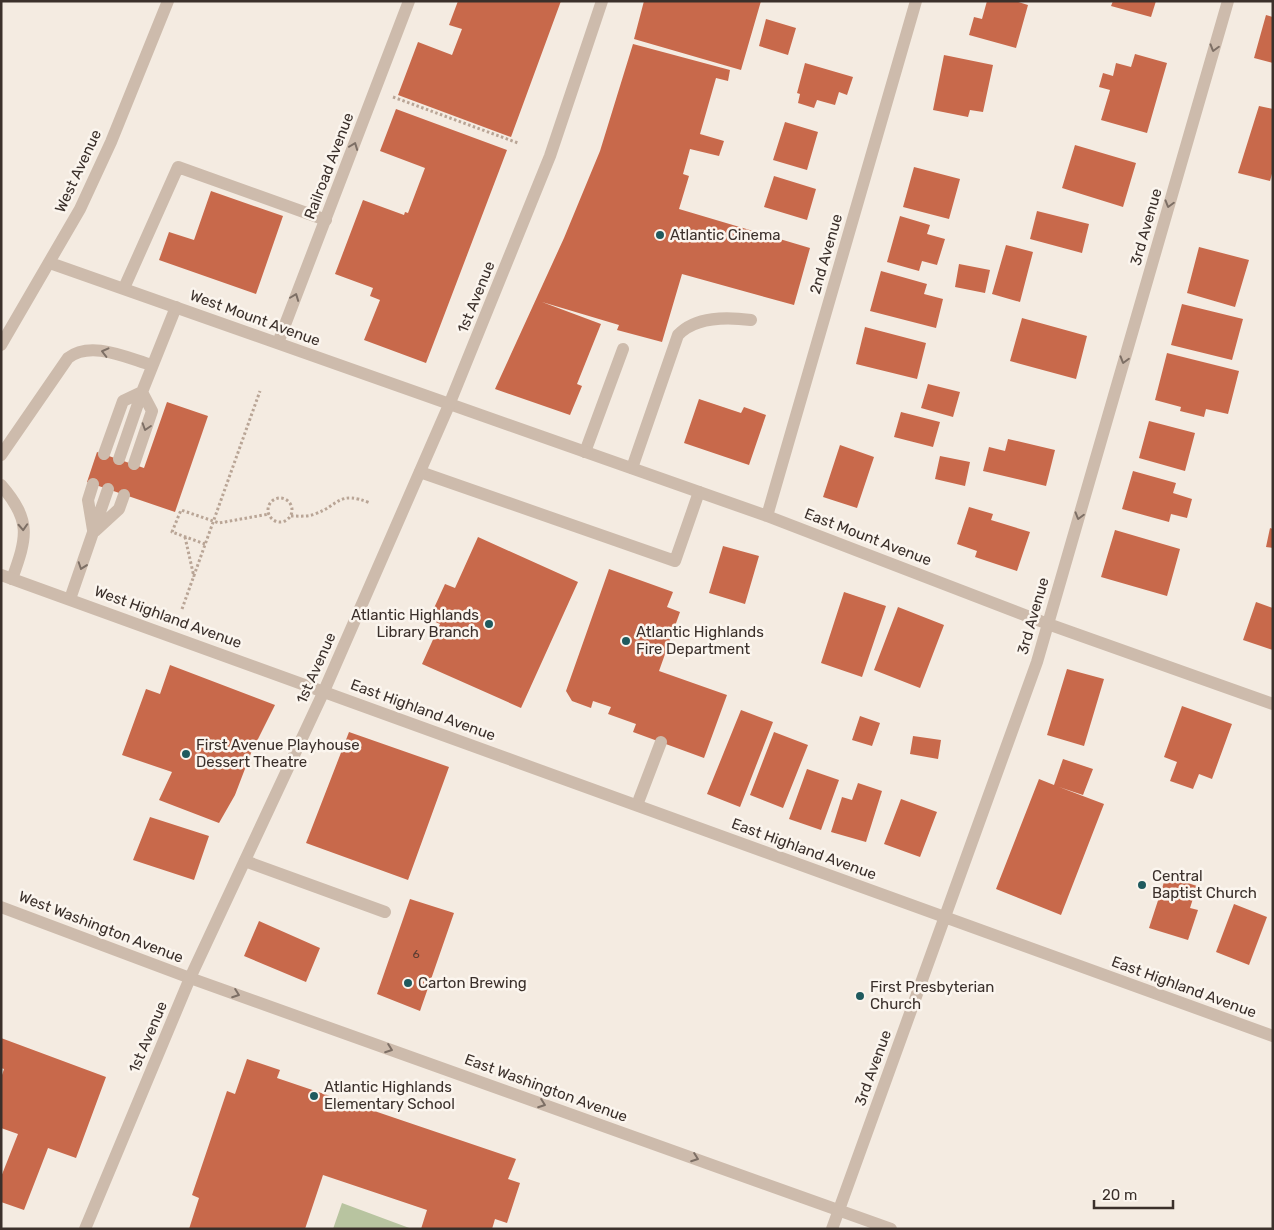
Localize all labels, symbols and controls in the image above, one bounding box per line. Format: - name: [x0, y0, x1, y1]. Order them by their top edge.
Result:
- one-way arrow: [1210, 43, 1220, 52]
- street label: Railroad Avenue: [300, 110, 358, 222]
- street label: West Avenue: [51, 127, 105, 215]
- one-way arrow: [348, 142, 358, 151]
- street label: 3rd Avenue: [1126, 186, 1166, 268]
- one-way arrow: [1165, 200, 1175, 208]
- street label: 2nd Avenue: [806, 212, 846, 296]
- place label: Atlantic Cinema: [670, 226, 781, 244]
- marker: Atlantic Cinema: [654, 229, 666, 241]
- street label: 1st Avenue: [453, 259, 499, 335]
- street label: West Mount Avenue: [187, 286, 323, 350]
- one-way arrow: [289, 293, 300, 302]
- one-way arrow: [102, 348, 110, 358]
- one-way arrow: [1120, 356, 1130, 364]
- one-way arrow: [142, 423, 152, 431]
- street label: East Mount Avenue: [802, 504, 934, 570]
- one-way arrow: [1075, 512, 1085, 520]
- one-way arrow: [18, 524, 29, 532]
- one-way arrow: [78, 561, 88, 570]
- street label: 3rd Avenue: [1013, 575, 1053, 657]
- street label: West Highland Avenue: [92, 582, 244, 652]
- place label: Atlantic Highlands Library Branch: [351, 606, 479, 641]
- marker: Atlantic Highlands Library Branch: [483, 618, 495, 630]
- place label: Atlantic Highlands Fire Department: [636, 623, 764, 658]
- street label: 1st Avenue: [292, 630, 340, 706]
- marker: Atlantic Highlands Fire Department: [620, 635, 632, 647]
- street label: East Highland Avenue: [348, 675, 498, 745]
- place label: First Avenue Playhouse Dessert Theatre: [196, 736, 360, 771]
- marker: First Avenue Playhouse Dessert Theatre: [180, 748, 192, 760]
- street label: East Highland Avenue: [729, 814, 879, 884]
- place label: Central Baptist Church: [1152, 867, 1257, 902]
- marker: Central Baptist Church: [1136, 879, 1148, 891]
- street label: West Washington Avenue: [16, 887, 186, 967]
- house number: 6: [412, 947, 420, 961]
- street label: East Highland Avenue: [1109, 952, 1259, 1022]
- place label: Carton Brewing: [418, 974, 527, 992]
- marker: Carton Brewing: [402, 977, 414, 989]
- place label: First Presbyterian Church: [870, 978, 994, 1013]
- one-way arrow: [231, 988, 240, 998]
- marker: First Presbyterian Church: [854, 990, 866, 1002]
- street label: 1st Avenue: [125, 999, 171, 1075]
- street label: 3rd Avenue: [851, 1028, 895, 1108]
- one-way arrow: [384, 1043, 393, 1053]
- street label: East Washington Avenue: [462, 1050, 630, 1126]
- place label: Atlantic Highlands Elementary School: [324, 1078, 455, 1113]
- marker: Atlantic Highlands Elementary School: [308, 1090, 320, 1102]
- one-way arrow: [537, 1098, 546, 1108]
- one-way arrow: [690, 1152, 699, 1162]
- scale bar: [1094, 1178, 1173, 1210]
- text: 20 m: [1102, 1186, 1137, 1204]

